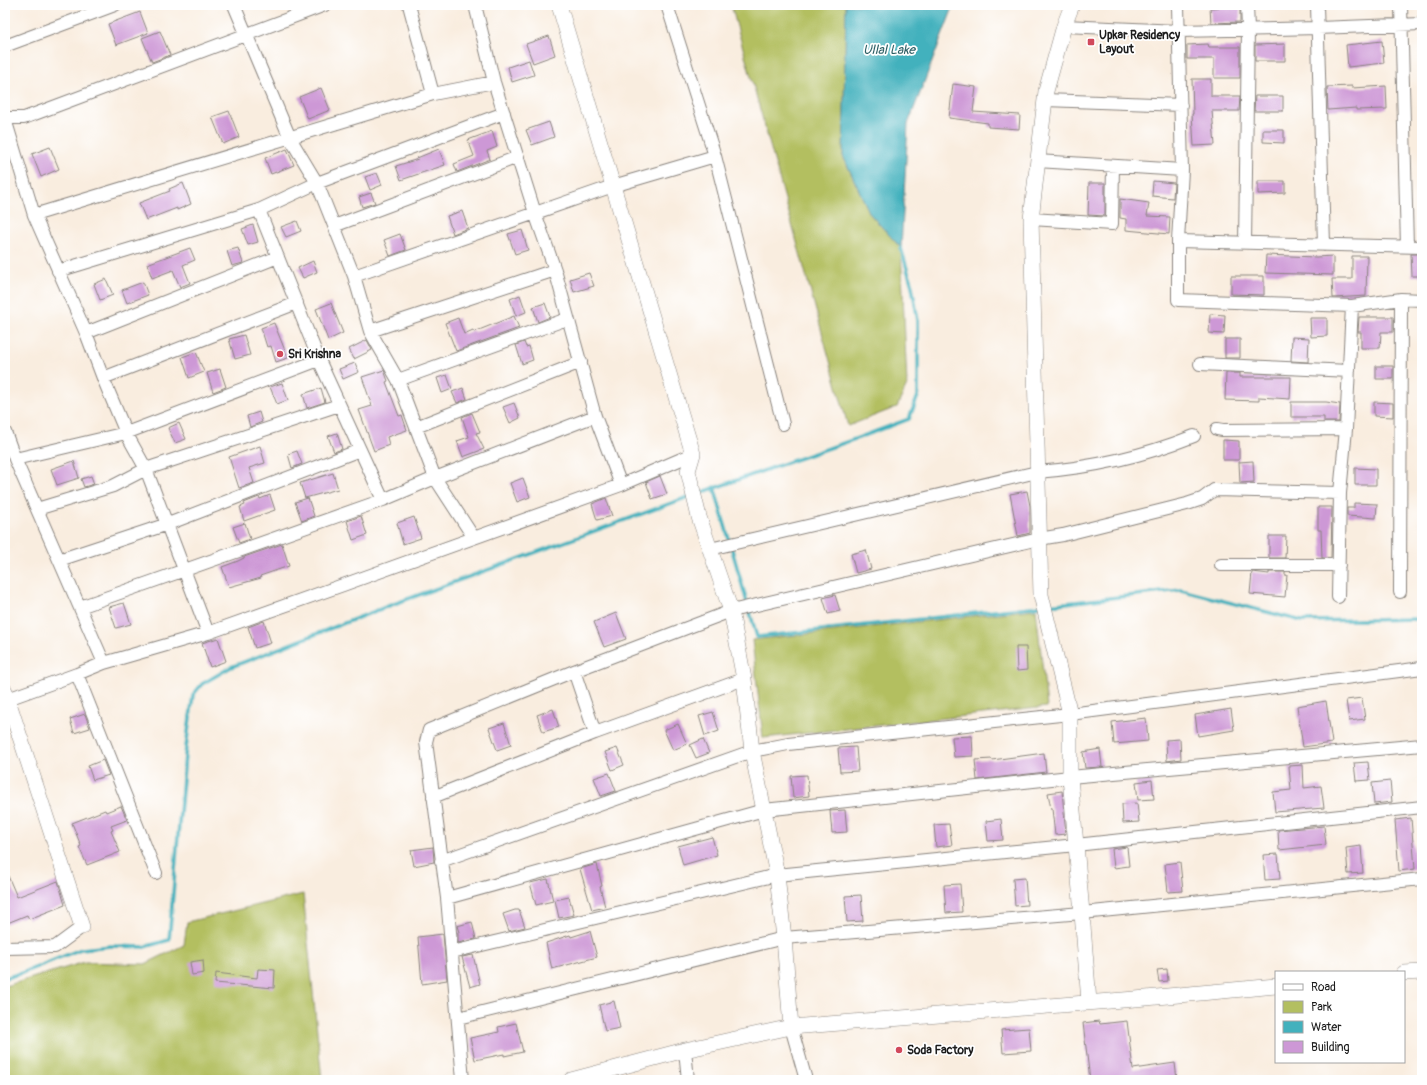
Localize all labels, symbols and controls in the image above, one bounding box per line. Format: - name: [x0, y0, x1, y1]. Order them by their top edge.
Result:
- place label: Upkar Residency Layout: [1099, 28, 1181, 57]
- marker: Upkar Residency Layout: [1086, 37, 1096, 47]
- water label: Ullal Lake: [863, 42, 917, 58]
- place label: Sri Krishna: [288, 347, 341, 362]
- marker: Sri Krishna: [275, 349, 285, 359]
- legend: [1275, 971, 1405, 1063]
- text: Road: [1311, 980, 1336, 995]
- text: Park: [1311, 1000, 1332, 1015]
- text: Water: [1311, 1020, 1342, 1035]
- text: Building: [1311, 1040, 1350, 1055]
- place label: Soda Factory: [907, 1043, 974, 1058]
- marker: Soda Factory: [894, 1045, 904, 1055]

